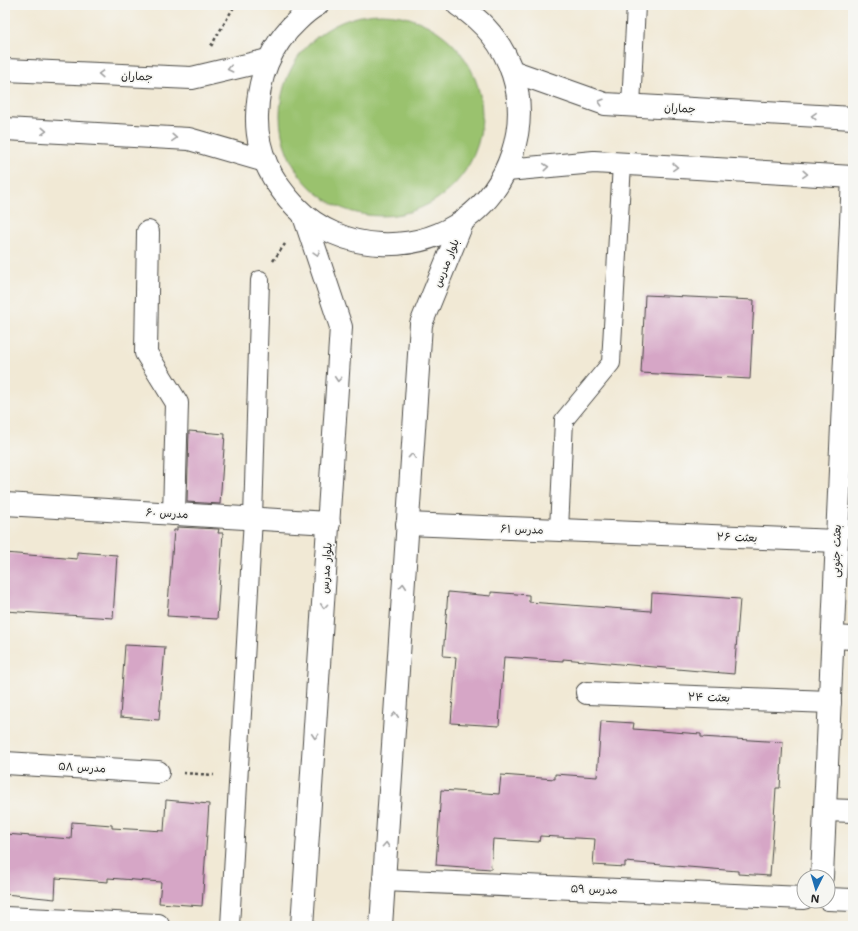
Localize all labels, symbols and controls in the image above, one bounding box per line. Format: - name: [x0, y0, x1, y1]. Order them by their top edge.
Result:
- one-way arrow: [226, 64, 233, 73]
- street label: جماران: [121, 68, 153, 85]
- one-way arrow: [98, 70, 104, 78]
- one-way arrow: [597, 98, 604, 107]
- street label: جماران: [664, 100, 696, 117]
- one-way arrow: [811, 111, 817, 120]
- one-way arrow: [41, 127, 47, 136]
- one-way arrow: [171, 134, 177, 142]
- one-way arrow: [543, 162, 549, 171]
- one-way arrow: [672, 162, 678, 171]
- one-way arrow: [802, 170, 808, 179]
- street label: بلوار مدرس: [430, 237, 463, 290]
- one-way arrow: [312, 249, 321, 256]
- one-way arrow: [334, 376, 343, 382]
- one-way arrow: [408, 453, 416, 459]
- street label: مدرس ۶۰: [145, 505, 189, 522]
- street label: مدرس ۶۱: [500, 521, 544, 538]
- street label: بعثت جنوبی: [828, 524, 845, 578]
- street label: بعثت ۲۶: [716, 529, 758, 546]
- street label: بلوار مدرس: [317, 542, 336, 594]
- one-way arrow: [399, 583, 408, 589]
- one-way arrow: [319, 603, 328, 609]
- street label: بعثت ۲۴: [688, 689, 730, 706]
- one-way arrow: [390, 712, 399, 718]
- one-way arrow: [310, 733, 319, 739]
- street label: مدرس ۵۸: [58, 759, 106, 776]
- one-way arrow: [382, 842, 391, 848]
- north arrow: [796, 869, 836, 909]
- street label: مدرس ۵۹: [570, 881, 618, 898]
- text: N: [810, 891, 820, 906]

